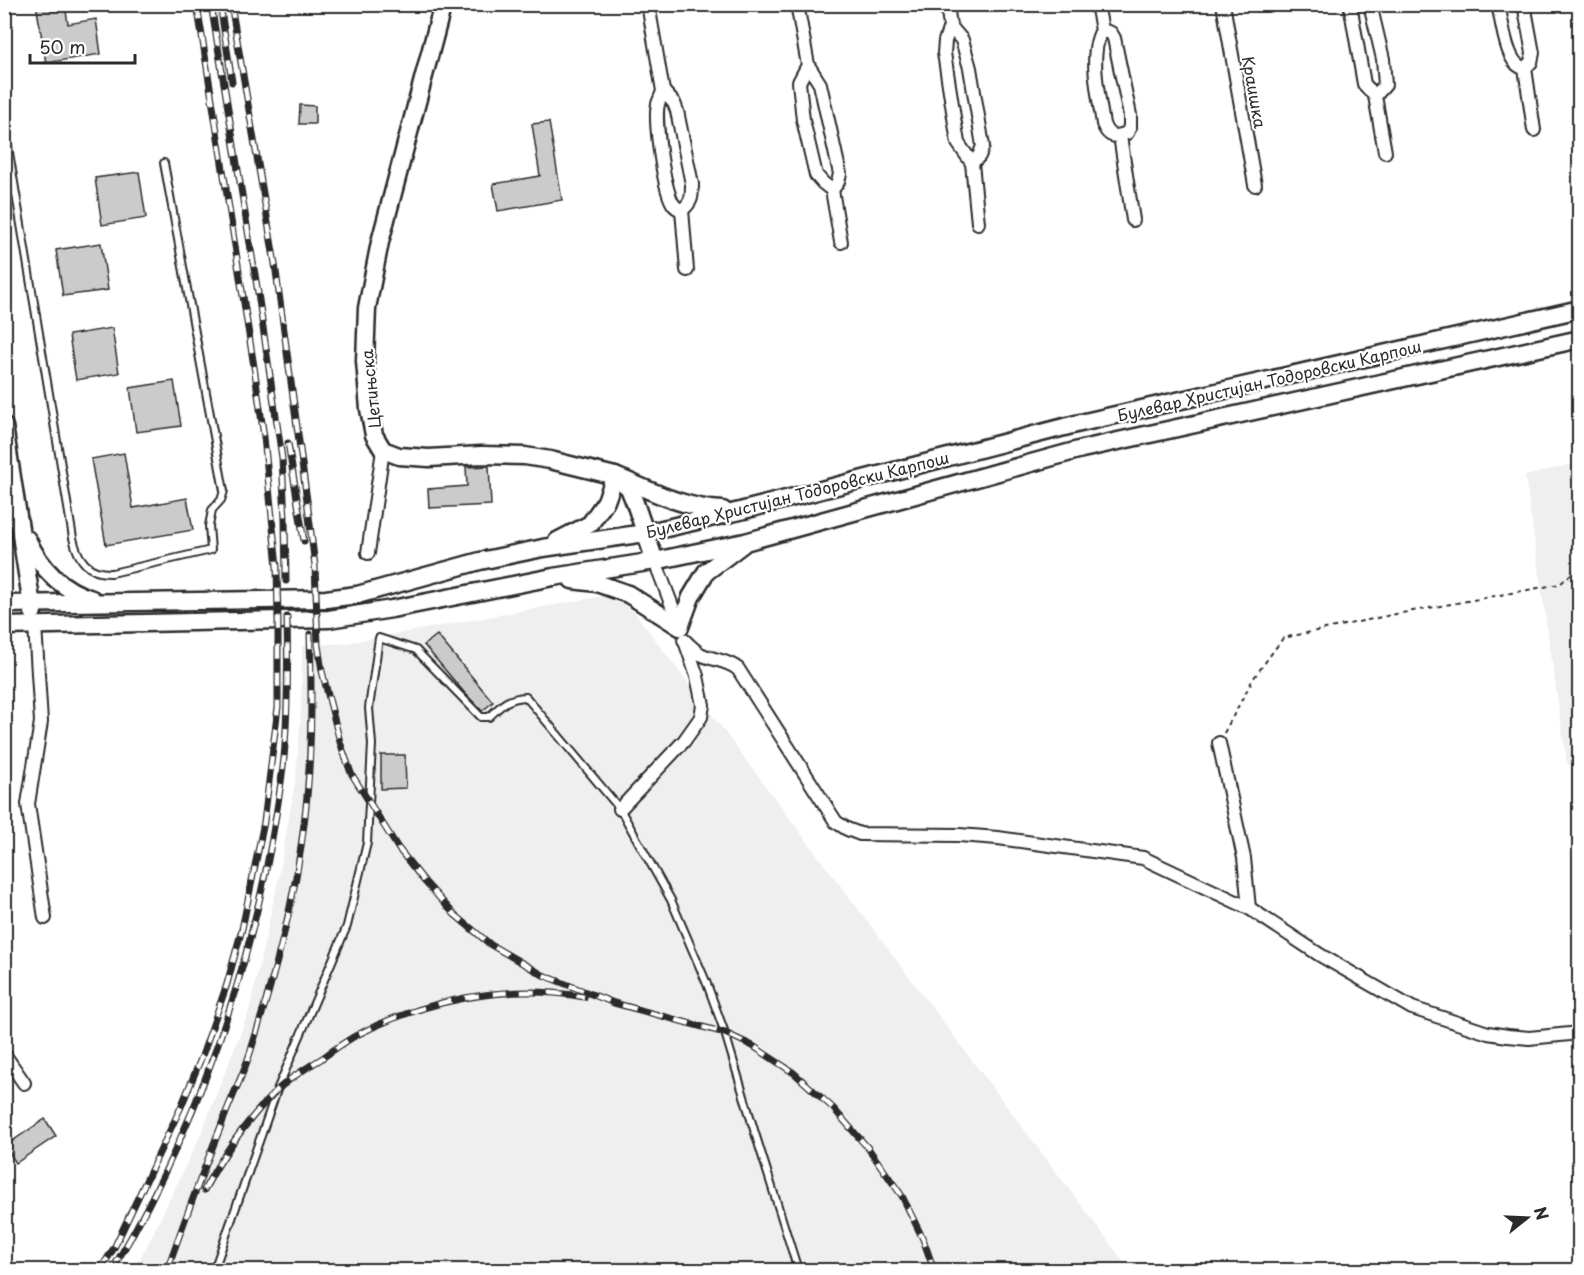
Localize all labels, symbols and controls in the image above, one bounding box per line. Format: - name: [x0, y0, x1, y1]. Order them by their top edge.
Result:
- scale bar: [30, 27, 135, 65]
- text: 50 m: [39, 33, 86, 60]
- street label: Краишка: [1237, 54, 1273, 130]
- street label: Булевар Христијан Тодоровски Карпош: [1114, 333, 1424, 427]
- street label: Цетињска: [354, 348, 386, 430]
- street label: Булевар Христијан Тодоровски Карпош: [643, 445, 951, 543]
- north arrow: [1497, 1188, 1557, 1248]
- text: N: [1529, 1203, 1556, 1223]

